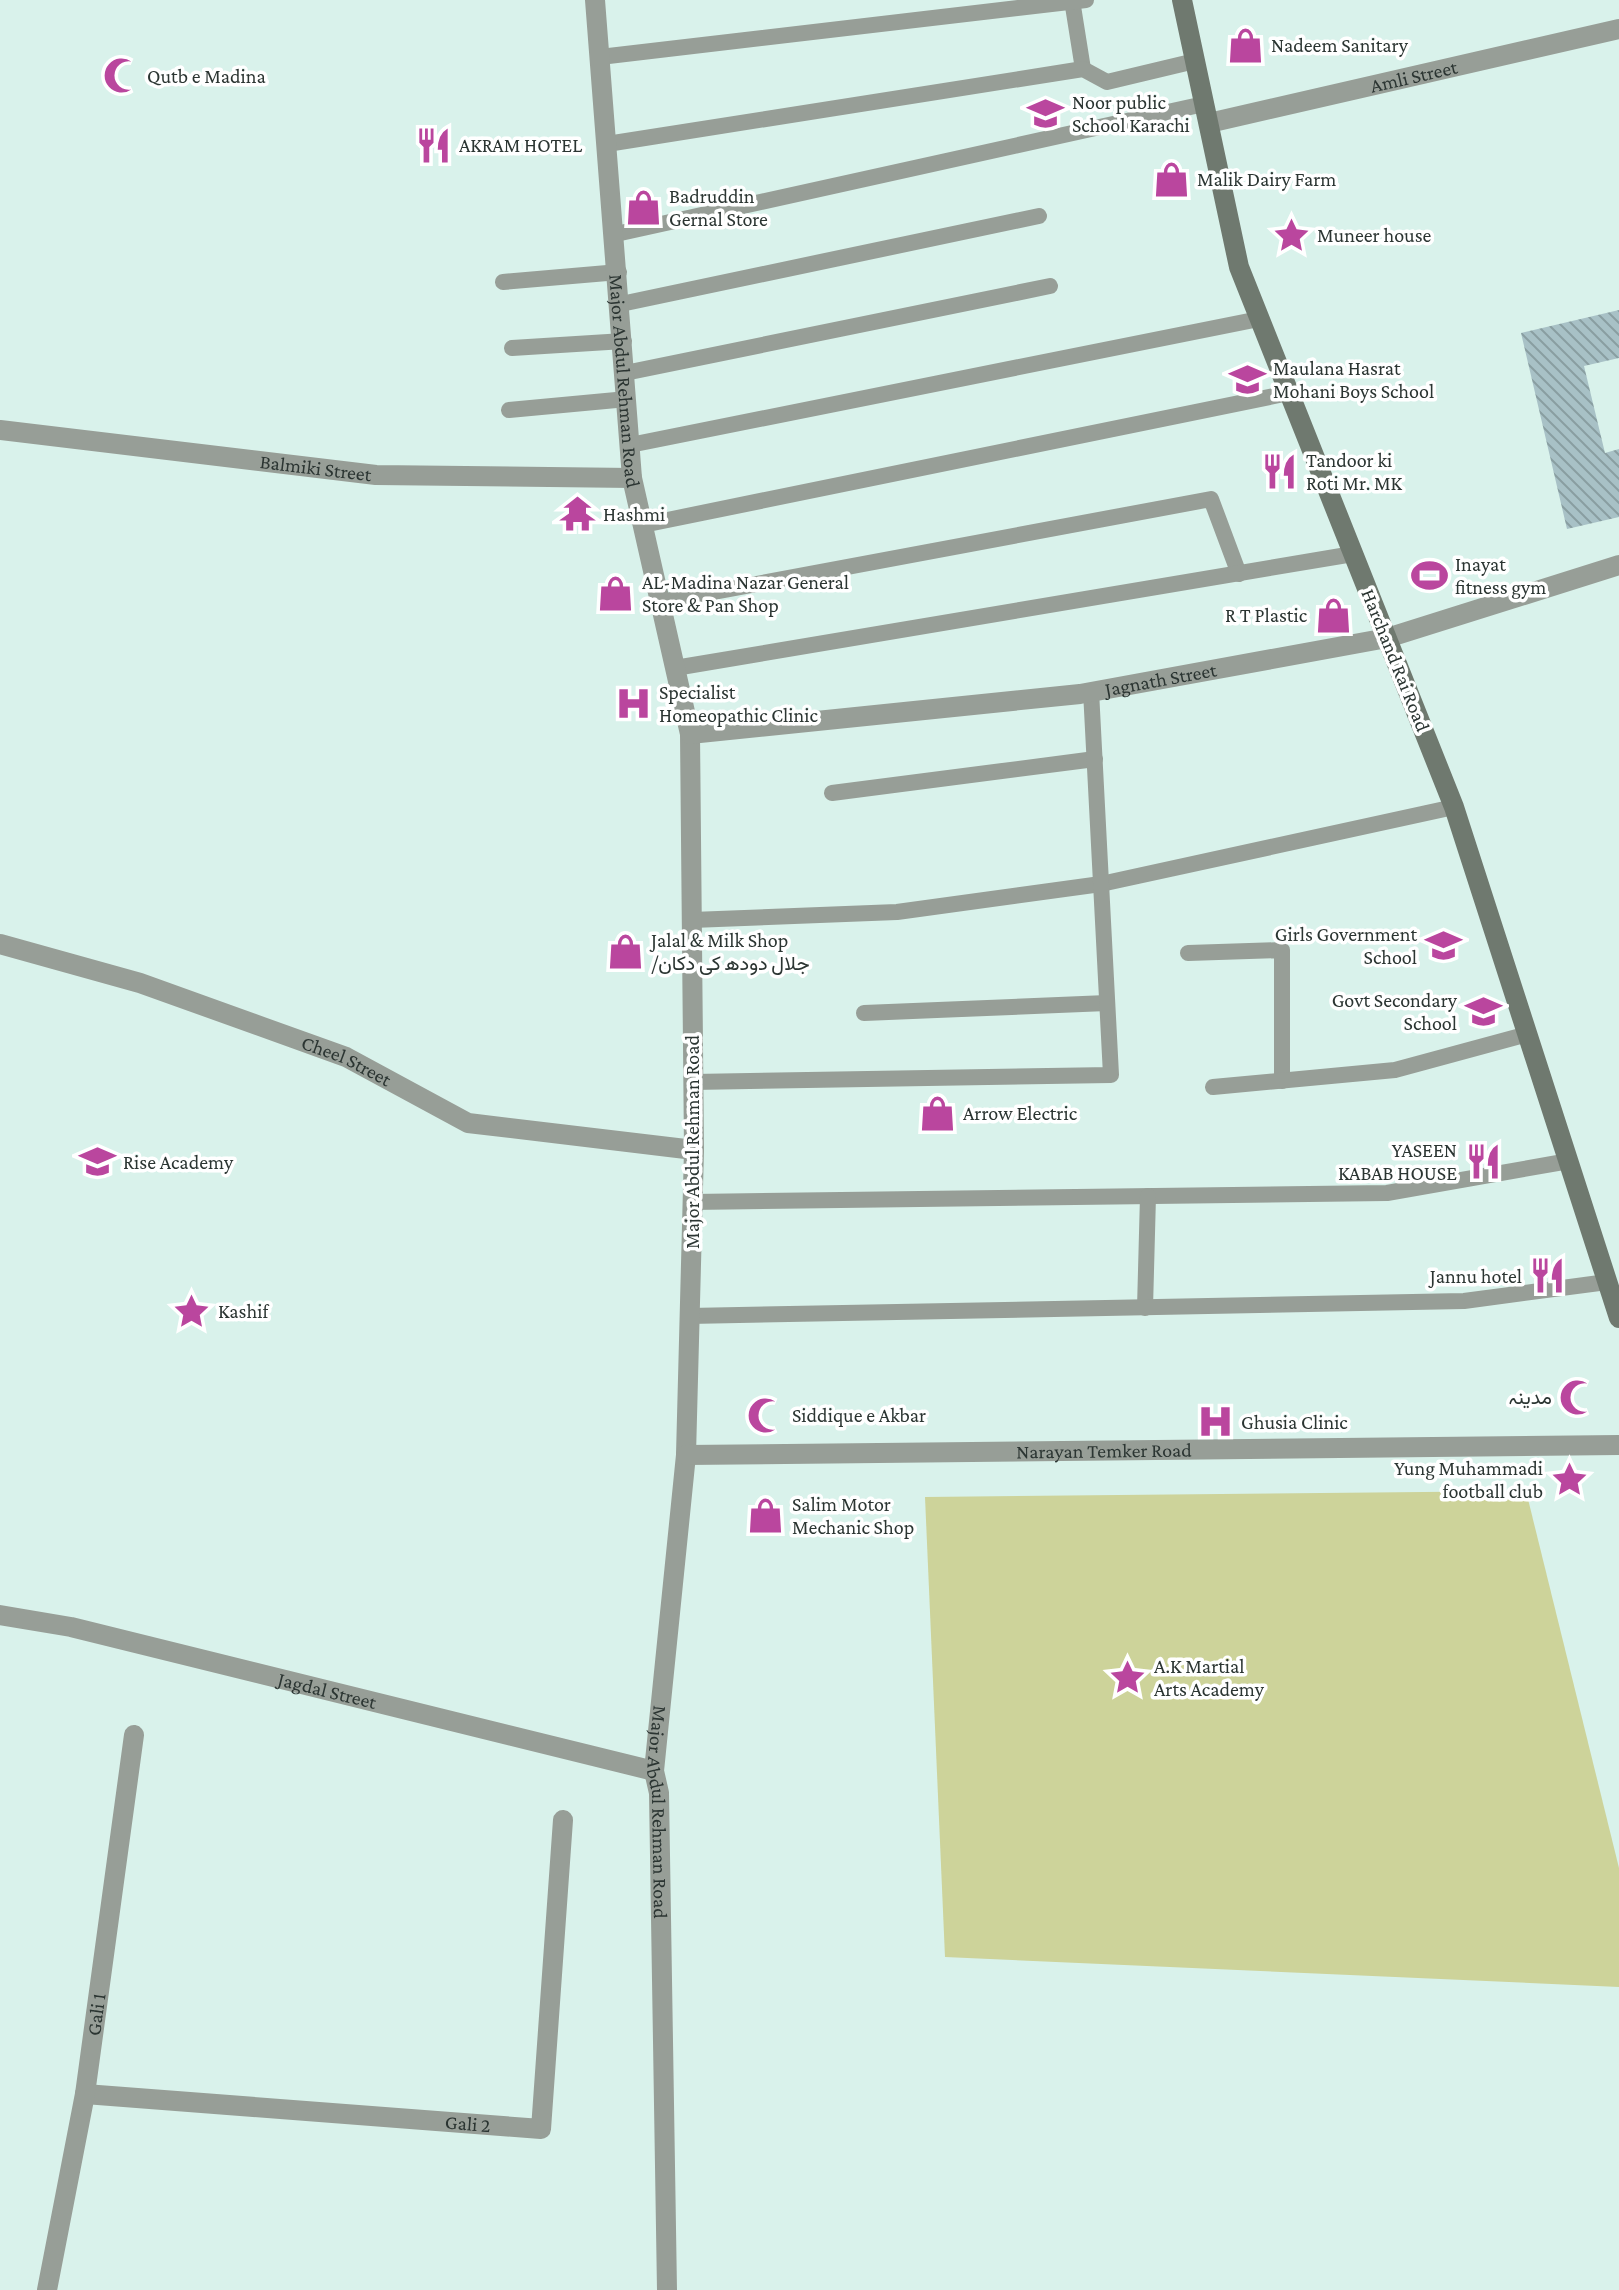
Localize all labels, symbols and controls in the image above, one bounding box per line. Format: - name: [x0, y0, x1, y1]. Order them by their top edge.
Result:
- shop icon: Nadeem Sanitary: [1226, 26, 1264, 64]
- place label: Nadeem Sanitary: [1271, 34, 1409, 57]
- street label: Amli Street: [1368, 55, 1460, 97]
- mosque icon: Qutb e Madina: [102, 57, 140, 95]
- place label: Qutb e Madina: [147, 65, 266, 87]
- place label: Noor public School Karachi: [1072, 91, 1190, 136]
- school or university icon: Noor public School Karachi: [1027, 95, 1065, 133]
- restaurant icon: AKRAM HOTEL: [414, 126, 452, 164]
- place label: AKRAM HOTEL: [459, 134, 582, 156]
- shop icon: Malik Dairy Farm: [1152, 160, 1190, 198]
- place label: Malik Dairy Farm: [1197, 168, 1336, 191]
- place label: Badruddin Gernal Store: [669, 185, 768, 230]
- shop icon: Badruddin Gernal Store: [624, 188, 662, 226]
- place icon: Muneer house: [1272, 216, 1310, 254]
- place label: Muneer house: [1317, 224, 1432, 246]
- street label: Major Abdul Rehman Road: [605, 273, 645, 490]
- place label: Maulana Hasrat Mohani Boys School: [1273, 357, 1434, 403]
- school or university icon: Maulana Hasrat Mohani Boys School: [1228, 360, 1266, 398]
- place label: Tandoor ki Roti Mr. MK: [1306, 449, 1403, 494]
- street label: Balmiki Street: [259, 450, 373, 485]
- restaurant icon: Tandoor ki Roti Mr. MK: [1261, 453, 1299, 491]
- temple icon: Hashmi: [558, 495, 596, 533]
- place label: Hashmi: [603, 503, 665, 525]
- place label: Inayat fitness gym: [1455, 553, 1546, 599]
- sports icon: Inayat fitness gym: [1410, 557, 1448, 595]
- place label: AL-Madina Nazar General Store & Pan Shop: [642, 571, 849, 617]
- shop icon: AL-Madina Nazar General Store & Pan Shop: [597, 575, 635, 613]
- street label: Harchand Rai Road: [1357, 585, 1435, 735]
- shop icon: R T Plastic: [1314, 596, 1352, 634]
- place label: R T Plastic: [1225, 604, 1308, 626]
- street label: Jagnath Street: [1101, 658, 1218, 702]
- place label: Specialist Homeopathic Clinic: [659, 681, 818, 727]
- hospital icon: Specialist Homeopathic Clinic: [614, 685, 652, 723]
- place label: Girls Government School: [1275, 923, 1417, 968]
- school or university icon: Girls Government School: [1424, 927, 1462, 965]
- place label: Jalal & Milk Shop /جلال دودھ کی دکان: [649, 929, 810, 976]
- shop icon: Jalal & Milk Shop /جلال دودھ کی دکان: [606, 933, 644, 971]
- place label: Govt Secondary School: [1332, 989, 1458, 1034]
- school or university icon: Govt Secondary School: [1464, 992, 1502, 1030]
- street label: Cheel Street: [299, 1031, 395, 1091]
- street label: Major Abdul Rehman Road: [681, 1035, 704, 1249]
- shop icon: Arrow Electric: [918, 1094, 956, 1132]
- place label: Arrow Electric: [963, 1102, 1078, 1124]
- place label: YASEEN KABAB HOUSE: [1338, 1139, 1457, 1184]
- restaurant icon: YASEEN KABAB HOUSE: [1464, 1142, 1502, 1180]
- school or university icon: Rise Academy: [78, 1143, 116, 1181]
- place label: Rise Academy: [123, 1151, 234, 1174]
- restaurant icon: Jannu hotel: [1529, 1257, 1567, 1295]
- place label: Jannu hotel: [1428, 1265, 1522, 1288]
- place icon: Kashif: [173, 1292, 211, 1330]
- place label: Kashif: [218, 1300, 269, 1322]
- mosque icon: مدینہ: [1559, 1378, 1597, 1416]
- place label: مدینہ: [1508, 1386, 1552, 1409]
- mosque icon: Siddique e Akbar: [747, 1396, 785, 1434]
- hospital icon: Ghusia Clinic: [1196, 1403, 1234, 1441]
- place label: Siddique e Akbar: [792, 1404, 926, 1427]
- place label: Ghusia Clinic: [1241, 1411, 1348, 1433]
- street label: Narayan Temker Road: [1016, 1439, 1192, 1463]
- place label: Yung Muhammadi football club: [1394, 1457, 1543, 1502]
- place icon: Yung Muhammadi football club: [1550, 1461, 1588, 1499]
- place label: Salim Motor Mechanic Shop: [792, 1493, 914, 1539]
- shop icon: Salim Motor Mechanic Shop: [747, 1496, 785, 1534]
- place label: A.K Martial Arts Academy: [1154, 1655, 1265, 1701]
- place icon: A.K Martial Arts Academy: [1109, 1658, 1147, 1696]
- street label: Jagdal Street: [274, 1667, 379, 1713]
- street label: Major Abdul Rehman Road: [643, 1705, 672, 1919]
- street label: Gali 1: [82, 1992, 110, 2037]
- street label: Gali 2: [444, 2111, 492, 2136]

